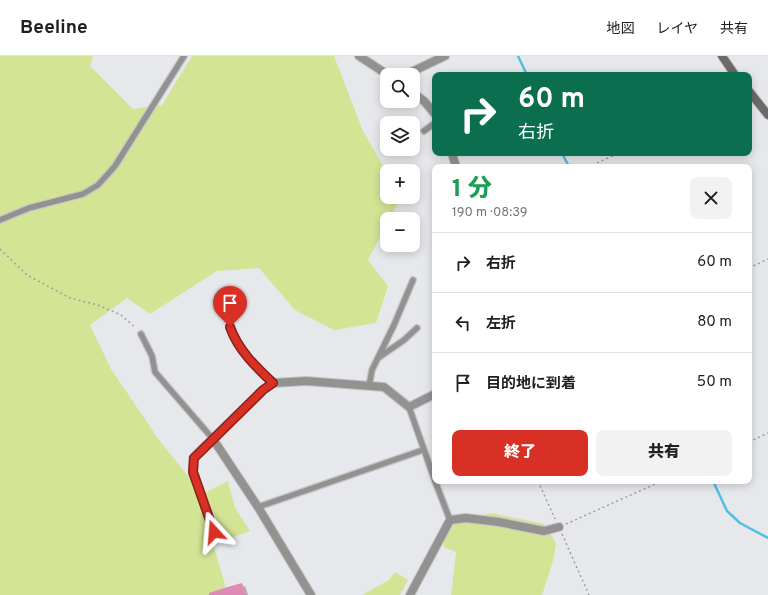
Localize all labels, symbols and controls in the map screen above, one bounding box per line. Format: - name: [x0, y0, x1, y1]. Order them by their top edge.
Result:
- text: Beeline: [20, 16, 88, 40]
- text: 地図: [606, 21, 634, 38]
- text: レイヤ: [656, 21, 698, 38]
- text: 共有: [720, 21, 748, 38]
- map controls: [380, 68, 420, 252]
- button: search: [380, 68, 420, 108]
- text: 60 m: [518, 82, 585, 118]
- icon: right: [452, 88, 504, 140]
- button: layers: [380, 116, 420, 156]
- text: 右折: [518, 122, 554, 145]
- button: +: [380, 164, 420, 204]
- text: 1 分: [452, 175, 492, 205]
- button: close: [690, 177, 732, 219]
- text: 190 m · 08:39: [452, 205, 528, 221]
- button: −: [380, 212, 420, 252]
- icon: right: [452, 252, 474, 274]
- text: 60 m: [697, 253, 732, 272]
- text: 右折: [486, 255, 516, 274]
- pin: [213, 286, 247, 327]
- icon: arrive: [219, 292, 241, 314]
- icon: left: [452, 312, 474, 334]
- text: 80 m: [697, 313, 732, 332]
- text: 左折: [486, 315, 516, 334]
- icon: arrive: [452, 372, 474, 394]
- text: 50 m: [697, 373, 732, 392]
- text: 目的地に到着: [486, 375, 576, 394]
- button: 終了: [452, 430, 588, 476]
- button: 共有: [596, 430, 732, 476]
- position arrow: [193, 511, 235, 553]

